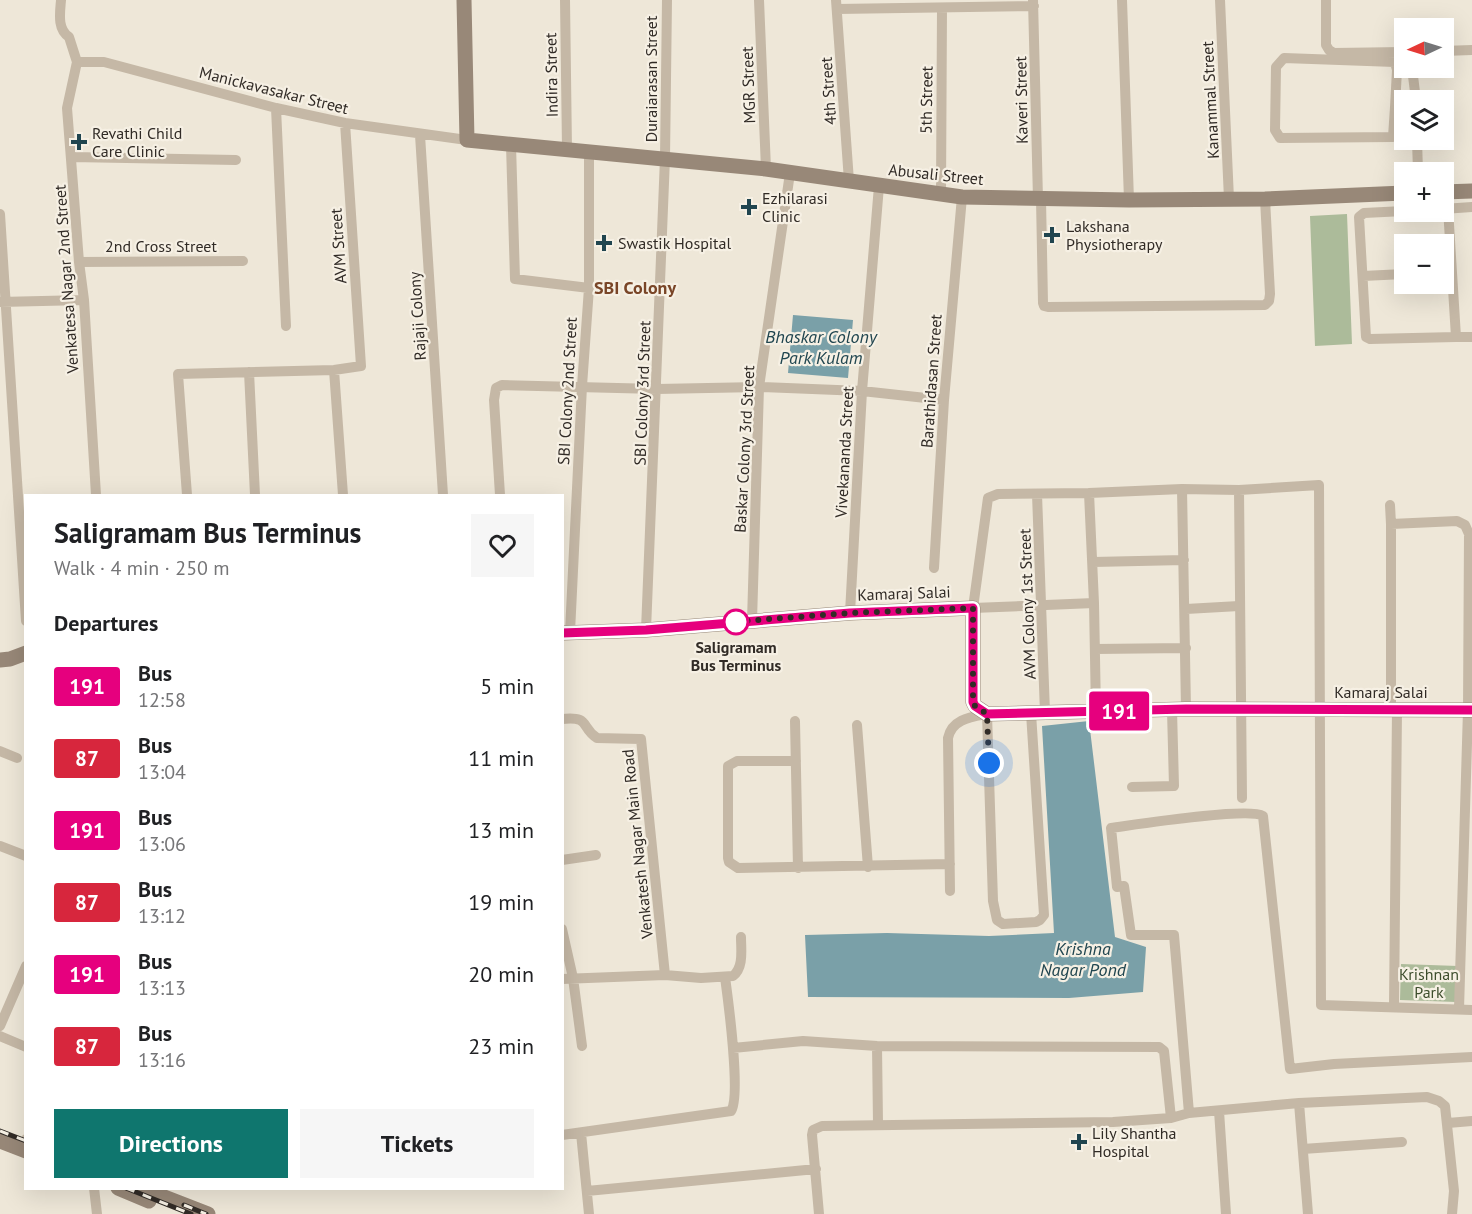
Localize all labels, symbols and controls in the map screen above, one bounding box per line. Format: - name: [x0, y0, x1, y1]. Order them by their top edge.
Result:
- street label: Duraiarasan Street: [641, 15, 661, 142]
- north arrow: [1394, 18, 1454, 78]
- map controls: [1394, 18, 1454, 294]
- street label: Indira Street: [540, 32, 562, 118]
- street label: Kanammal Street: [1197, 40, 1223, 159]
- street label: MGR Street: [737, 46, 759, 124]
- street label: Kaveri Street: [1010, 55, 1032, 144]
- street label: 4th Street: [816, 56, 840, 126]
- street label: Manickavasakar Street: [197, 62, 351, 118]
- street label: 5th Street: [915, 65, 937, 134]
- button: layers: [1394, 90, 1454, 150]
- place label: Revathi Child Care Clinic: [92, 123, 182, 161]
- marker: Revathi Child Care Clinic: [70, 133, 88, 151]
- street label: Abusali Street: [888, 159, 985, 189]
- button: +: [1394, 162, 1454, 222]
- street label: Venkatesa Nagar 2nd Street: [49, 183, 83, 375]
- place label: Ezhilarasi Clinic: [762, 188, 828, 226]
- marker: Ezhilarasi Clinic: [740, 198, 758, 216]
- street label: AVM Street: [325, 207, 351, 284]
- place label: Lakshana Physiotherapy: [1066, 216, 1163, 254]
- marker: Lakshana Physiotherapy: [1043, 226, 1061, 244]
- place label: Swastik Hospital: [618, 233, 731, 253]
- marker: Swastik Hospital: [595, 234, 613, 252]
- button: −: [1394, 234, 1454, 294]
- street label: 2nd Cross Street: [105, 236, 217, 256]
- street label: Rajaji Colony: [404, 270, 430, 361]
- district label: SBI Colony: [594, 276, 676, 299]
- street label: Barathidasan Street: [916, 313, 946, 449]
- street label: SBI Colony 2nd Street: [553, 316, 581, 466]
- street label: SBI Colony 3rd Street: [629, 320, 655, 466]
- water label: Bhaskar Colony Park Kulam: [765, 325, 878, 369]
- street label: Baskar Colony 3rd Street: [730, 364, 758, 533]
- street label: Vivekananda Street: [831, 385, 857, 519]
- text: Saligramam Bus Terminus: [54, 514, 361, 551]
- button: heart: [471, 514, 534, 577]
- street label: AVM Colony 1st Street: [1014, 528, 1040, 680]
- text: Walk · 4 min · 250 m: [54, 555, 230, 581]
- street label: Kamaraj Salai: [857, 581, 951, 605]
- text: Departures: [54, 609, 158, 637]
- marker: Saligramam Bus Terminus: [723, 609, 749, 635]
- place label: Saligramam Bus Terminus: [691, 637, 781, 675]
- text: Bus: [138, 659, 172, 687]
- text: 5 min: [480, 672, 534, 700]
- text: 191: [69, 673, 105, 700]
- street label: Kamaraj Salai: [1334, 682, 1428, 702]
- text: 12:58: [138, 687, 186, 713]
- line badge: 191: [1084, 692, 1154, 730]
- text: 191: [1101, 698, 1137, 725]
- text: Bus: [138, 731, 172, 759]
- text: 11 min: [468, 744, 534, 772]
- text: 87: [75, 745, 99, 772]
- street label: Venkatesh Nagar Main Road: [617, 748, 657, 941]
- your location: [974, 748, 1004, 778]
- text: 13:04: [138, 759, 186, 785]
- text: Bus: [138, 803, 172, 831]
- text: 13 min: [468, 816, 534, 844]
- text: 191: [69, 817, 105, 844]
- text: 13:06: [138, 831, 186, 857]
- text: Bus: [138, 875, 172, 903]
- text: 19 min: [468, 888, 534, 916]
- text: 87: [75, 889, 99, 916]
- text: 13:12: [138, 903, 186, 929]
- water label: Krishna Nagar Pond: [1040, 937, 1127, 981]
- text: Bus: [138, 947, 172, 975]
- text: 20 min: [468, 960, 534, 988]
- text: 191: [69, 961, 105, 988]
- park label: Krishnan Park: [1399, 964, 1459, 1002]
- text: 13:13: [138, 975, 186, 1001]
- text: Bus: [138, 1019, 172, 1047]
- text: 23 min: [468, 1032, 534, 1060]
- text: 87: [75, 1033, 99, 1060]
- text: 13:16: [138, 1047, 186, 1073]
- button: Directions: [54, 1109, 288, 1178]
- button: Tickets: [300, 1109, 534, 1178]
- place label: Lily Shantha Hospital: [1092, 1123, 1176, 1161]
- marker: Lily Shantha Hospital: [1070, 1133, 1088, 1151]

